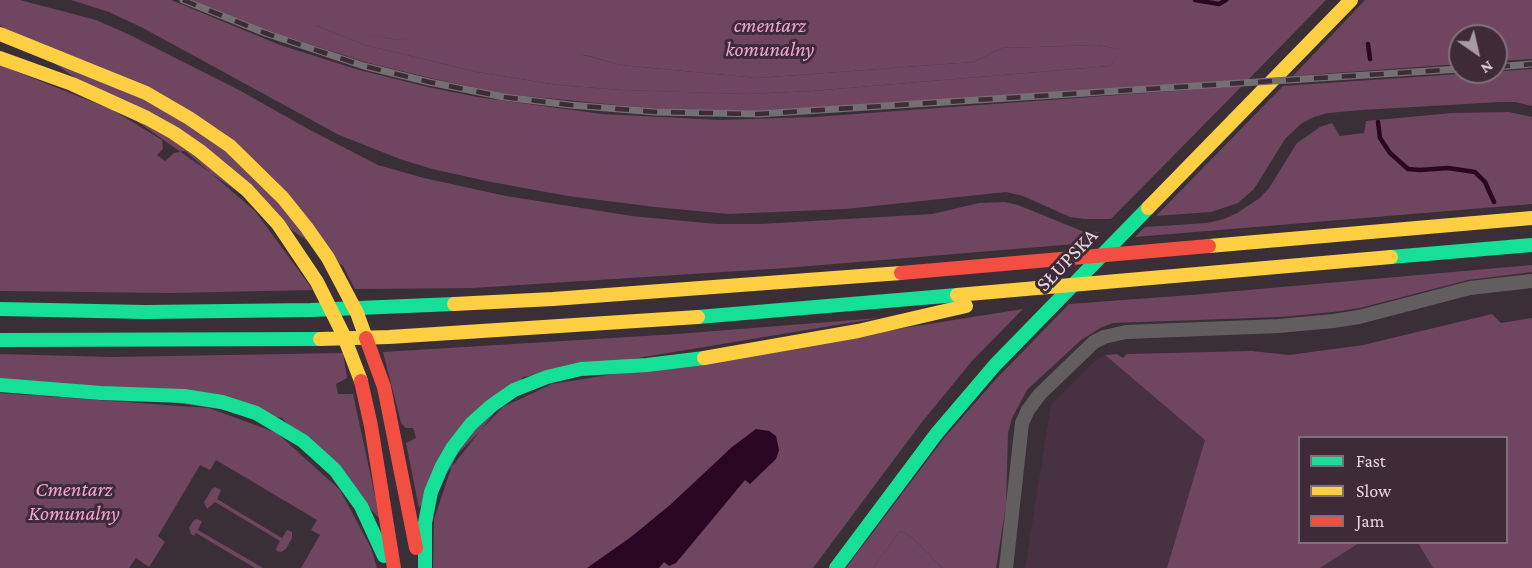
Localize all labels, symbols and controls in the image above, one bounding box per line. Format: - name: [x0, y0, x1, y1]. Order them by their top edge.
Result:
- park label: cmentarz komunalny: [726, 13, 814, 63]
- north arrow: [1448, 24, 1508, 84]
- text: N: [1478, 58, 1497, 78]
- street label: SŁUPSKA: [1031, 223, 1103, 297]
- legend: [1298, 436, 1508, 544]
- text: Fast: [1356, 451, 1386, 471]
- park label: Cmentarz Komunalny: [28, 477, 120, 527]
- text: Slow: [1356, 481, 1391, 501]
- text: Jam: [1356, 511, 1384, 531]

